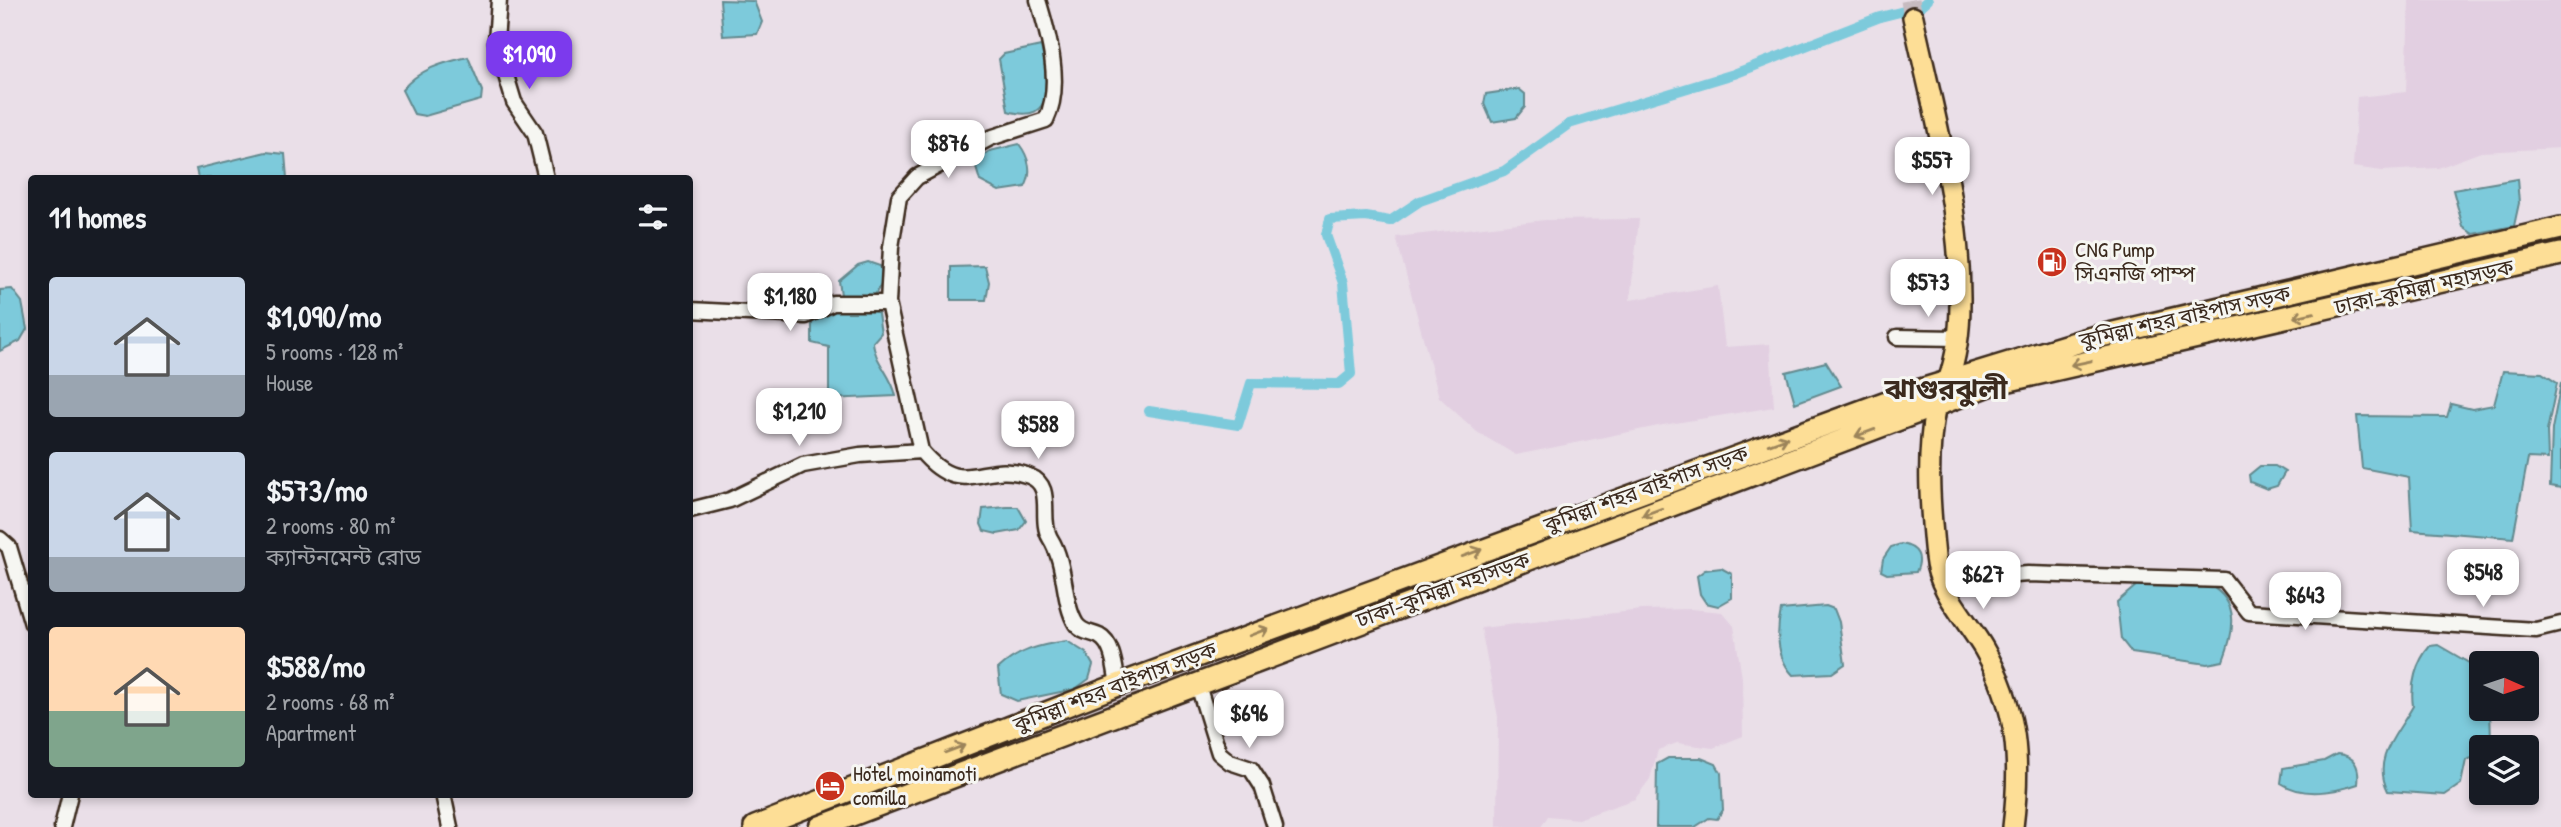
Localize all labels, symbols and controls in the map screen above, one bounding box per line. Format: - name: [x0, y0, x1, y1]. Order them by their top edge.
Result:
- pin: $1,090: [472, 32, 586, 91]
- text: $1,090: [502, 38, 556, 69]
- pin: $876: [907, 120, 989, 180]
- text: $876: [927, 127, 969, 158]
- pin: $557: [1891, 138, 1973, 197]
- text: $557: [1911, 144, 1953, 175]
- text: 11 homes: [49, 197, 146, 237]
- icon: filters: [634, 198, 672, 236]
- place label: CNG Pump সিএনজি পাম্প: [2074, 235, 2196, 288]
- fuel station icon: CNG Pump সিএনজি পাম্প: [2035, 245, 2069, 279]
- street label: ঢাকা–কুমিল্লা মহাসড়ক: [2331, 252, 2517, 321]
- pin: $573: [1887, 260, 1969, 319]
- text: $573: [1906, 266, 1950, 297]
- pin: $1,180: [733, 274, 847, 333]
- street label: কুমিল্লা শহর বাইপাস সড়ক: [2076, 278, 2294, 355]
- text: $1,180: [763, 280, 817, 311]
- text: $1,090/mo: [266, 296, 381, 336]
- icon: home: [105, 305, 189, 389]
- one-way arrow: [2293, 308, 2316, 322]
- text: 5 rooms · 128 m²: [266, 336, 403, 367]
- one-way arrow: [2070, 357, 2093, 370]
- text: House: [266, 367, 313, 398]
- district label: ঝাগুরঝুলী: [1883, 370, 2009, 408]
- pin: $1,210: [742, 388, 856, 448]
- text: $1,210: [772, 395, 826, 426]
- pin: $588: [997, 402, 1079, 461]
- text: $588: [1017, 408, 1059, 439]
- one-way arrow: [1855, 428, 1877, 440]
- one-way arrow: [1766, 434, 1788, 446]
- street label: কুমিল্লা শহর বাইপাস সড়ক: [1539, 438, 1753, 539]
- text: $573/mo: [266, 470, 367, 510]
- icon: home: [105, 480, 189, 564]
- one-way arrow: [1642, 507, 1664, 520]
- text: 2 rooms · 80 m²: [266, 510, 396, 541]
- text: ক্যান্টনমেন্ট রোড: [266, 541, 421, 572]
- street label: ঢাকা–কুমিল্লা মহাসড়ক: [1351, 544, 1535, 635]
- one-way arrow: [1461, 545, 1483, 558]
- pin: $548: [2442, 550, 2524, 609]
- pin: $627: [1942, 552, 2024, 611]
- text: $548: [2463, 556, 2503, 587]
- text: $627: [1962, 558, 2005, 589]
- pin: $643: [2264, 572, 2346, 632]
- text: $643: [2285, 579, 2325, 610]
- one-way arrow: [1248, 625, 1269, 638]
- street label: কুমিল্লা শহর বাইপাস সড়ক: [1008, 634, 1222, 739]
- text: $588/mo: [266, 646, 365, 686]
- north arrow: [2469, 651, 2539, 721]
- map controls: [2469, 651, 2539, 805]
- icon: home: [105, 655, 189, 739]
- text: 2 rooms · 68 m²: [266, 686, 394, 717]
- pin: $696: [1208, 690, 1290, 750]
- text: $696: [1230, 697, 1268, 728]
- text: Apartment: [266, 717, 356, 748]
- button: layers: [2469, 735, 2539, 805]
- one-way arrow: [944, 741, 966, 754]
- place label: Hotel moinamoti comilla: [853, 759, 977, 812]
- hotel icon: Hotel moinamoti comilla: [813, 769, 847, 803]

